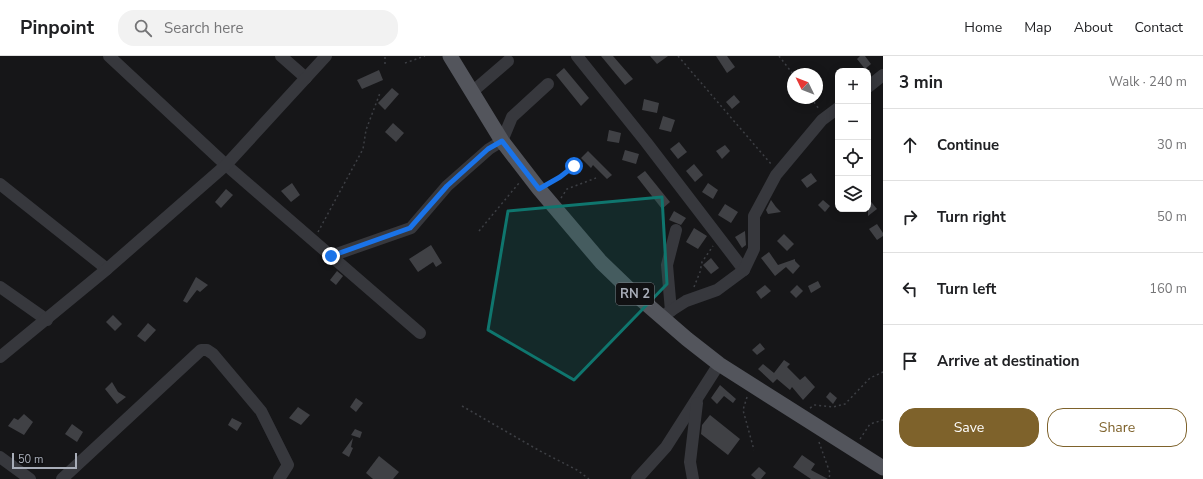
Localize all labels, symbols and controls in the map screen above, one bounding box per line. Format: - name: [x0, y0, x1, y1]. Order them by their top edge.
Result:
- search box: [118, 10, 398, 46]
- text: Pinpoint: [20, 15, 94, 41]
- icon: search: [132, 17, 154, 39]
- text: Search here: [164, 18, 243, 38]
- text: Home: [964, 18, 1002, 37]
- text: Map: [1024, 18, 1052, 37]
- text: About: [1074, 18, 1113, 37]
- text: Contact: [1135, 18, 1183, 37]
- north arrow: [787, 68, 823, 104]
- map controls: [835, 68, 871, 212]
- button: +: [835, 68, 871, 104]
- text: 3 min: [899, 71, 943, 94]
- text: Walk · 240 m: [1109, 73, 1187, 91]
- button: −: [835, 104, 871, 140]
- icon: ahead: [899, 134, 921, 156]
- text: Continue: [937, 135, 999, 155]
- text: 30 m: [1157, 136, 1187, 154]
- button: locate: [835, 140, 871, 176]
- route start: [565, 157, 583, 175]
- button: layers: [835, 176, 871, 212]
- icon: right: [899, 206, 921, 228]
- text: Turn right: [937, 207, 1006, 227]
- text: 50 m: [1157, 208, 1187, 226]
- route end: [322, 247, 340, 265]
- icon: left: [899, 278, 921, 300]
- text: Turn left: [937, 279, 996, 299]
- text: 160 m: [1149, 280, 1187, 298]
- road number: RN 2: [616, 283, 654, 305]
- icon: arrive: [899, 350, 921, 372]
- text: Arrive at destination: [937, 351, 1080, 371]
- button: Save: [899, 408, 1039, 447]
- button: Share: [1047, 408, 1187, 447]
- scale bar: [12, 451, 77, 470]
- text: 50 m: [18, 452, 43, 467]

